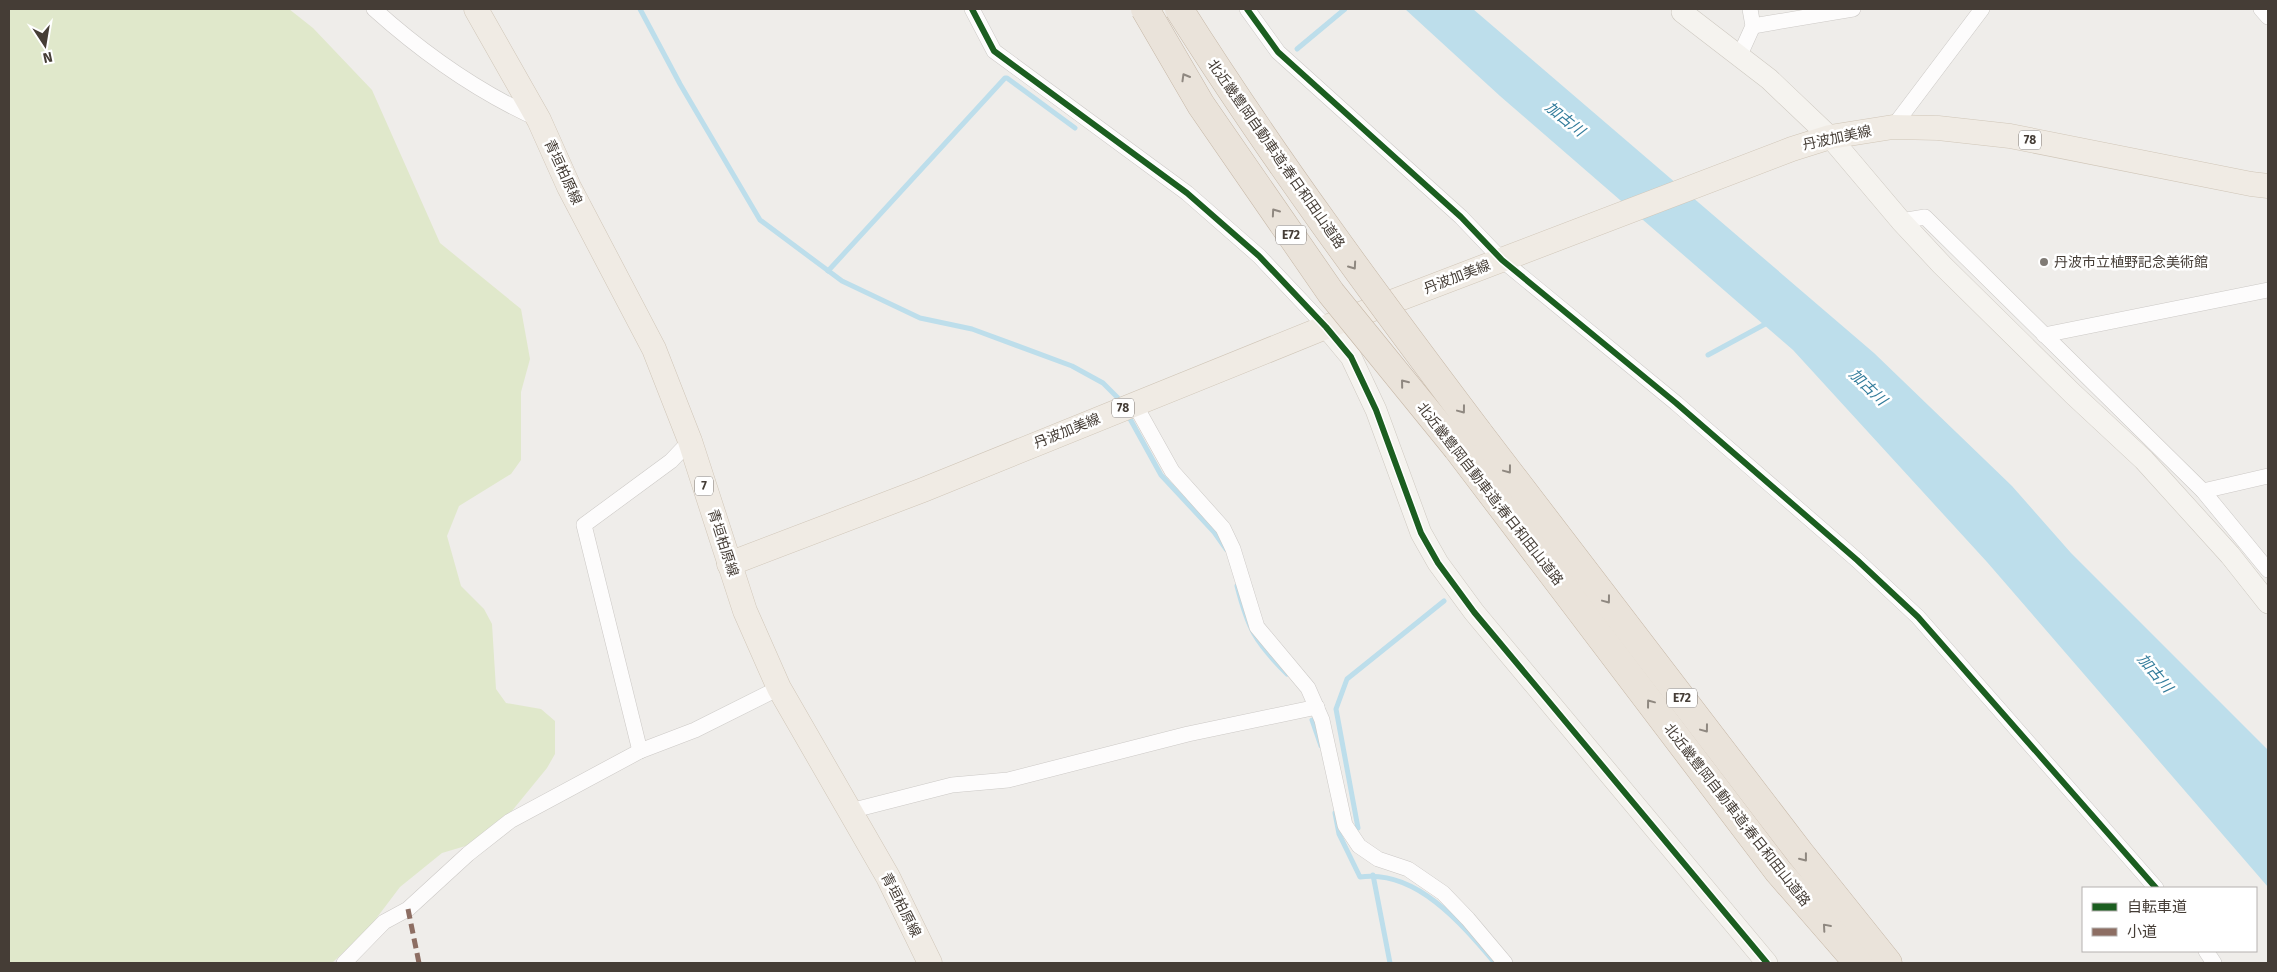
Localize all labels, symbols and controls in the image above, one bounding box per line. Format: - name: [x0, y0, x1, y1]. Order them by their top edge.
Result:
- north arrow: [20, 20, 70, 70]
- text: N: [41, 48, 54, 67]
- street label: 北近畿豊岡自動車道;春日和田山道路: [1204, 56, 1348, 252]
- one-way arrow: [1181, 73, 1191, 82]
- water label: 加古川: [1542, 98, 1590, 141]
- street label: 丹波加美線: [1801, 122, 1873, 154]
- road number: 78: [2019, 130, 2041, 150]
- street label: 青垣柏原線: [541, 137, 585, 207]
- one-way arrow: [1272, 208, 1281, 217]
- road number: E72: [1276, 226, 1306, 244]
- place label: 丹波市立植野記念美術館: [2054, 254, 2208, 271]
- marker: 丹波市立植野記念美術館: [2038, 256, 2050, 268]
- street label: 丹波加美線: [1421, 257, 1493, 297]
- one-way arrow: [1347, 260, 1356, 270]
- water label: 加古川: [1846, 365, 1892, 410]
- one-way arrow: [1402, 380, 1410, 389]
- road number: 78: [1112, 398, 1134, 418]
- street label: 北近畿豊岡自動車道;春日和田山道路: [1413, 399, 1567, 589]
- one-way arrow: [1456, 404, 1464, 413]
- street label: 丹波加美線: [1031, 410, 1103, 452]
- one-way arrow: [1502, 465, 1511, 474]
- road number: 7: [695, 476, 713, 496]
- street label: 青垣柏原線: [704, 507, 742, 579]
- one-way arrow: [1601, 594, 1609, 603]
- water label: 加古川: [2134, 650, 2178, 698]
- road number: E72: [1667, 688, 1697, 708]
- one-way arrow: [1647, 699, 1656, 709]
- street label: 北近畿豊岡自動車道;春日和田山道路: [1660, 720, 1814, 910]
- one-way arrow: [1700, 723, 1708, 732]
- one-way arrow: [1798, 852, 1807, 862]
- street label: 青垣柏原線: [878, 870, 924, 940]
- legend: [2082, 887, 2257, 952]
- text: 自転車道: [2127, 898, 2187, 916]
- one-way arrow: [1823, 923, 1832, 932]
- text: 小道: [2127, 923, 2157, 941]

